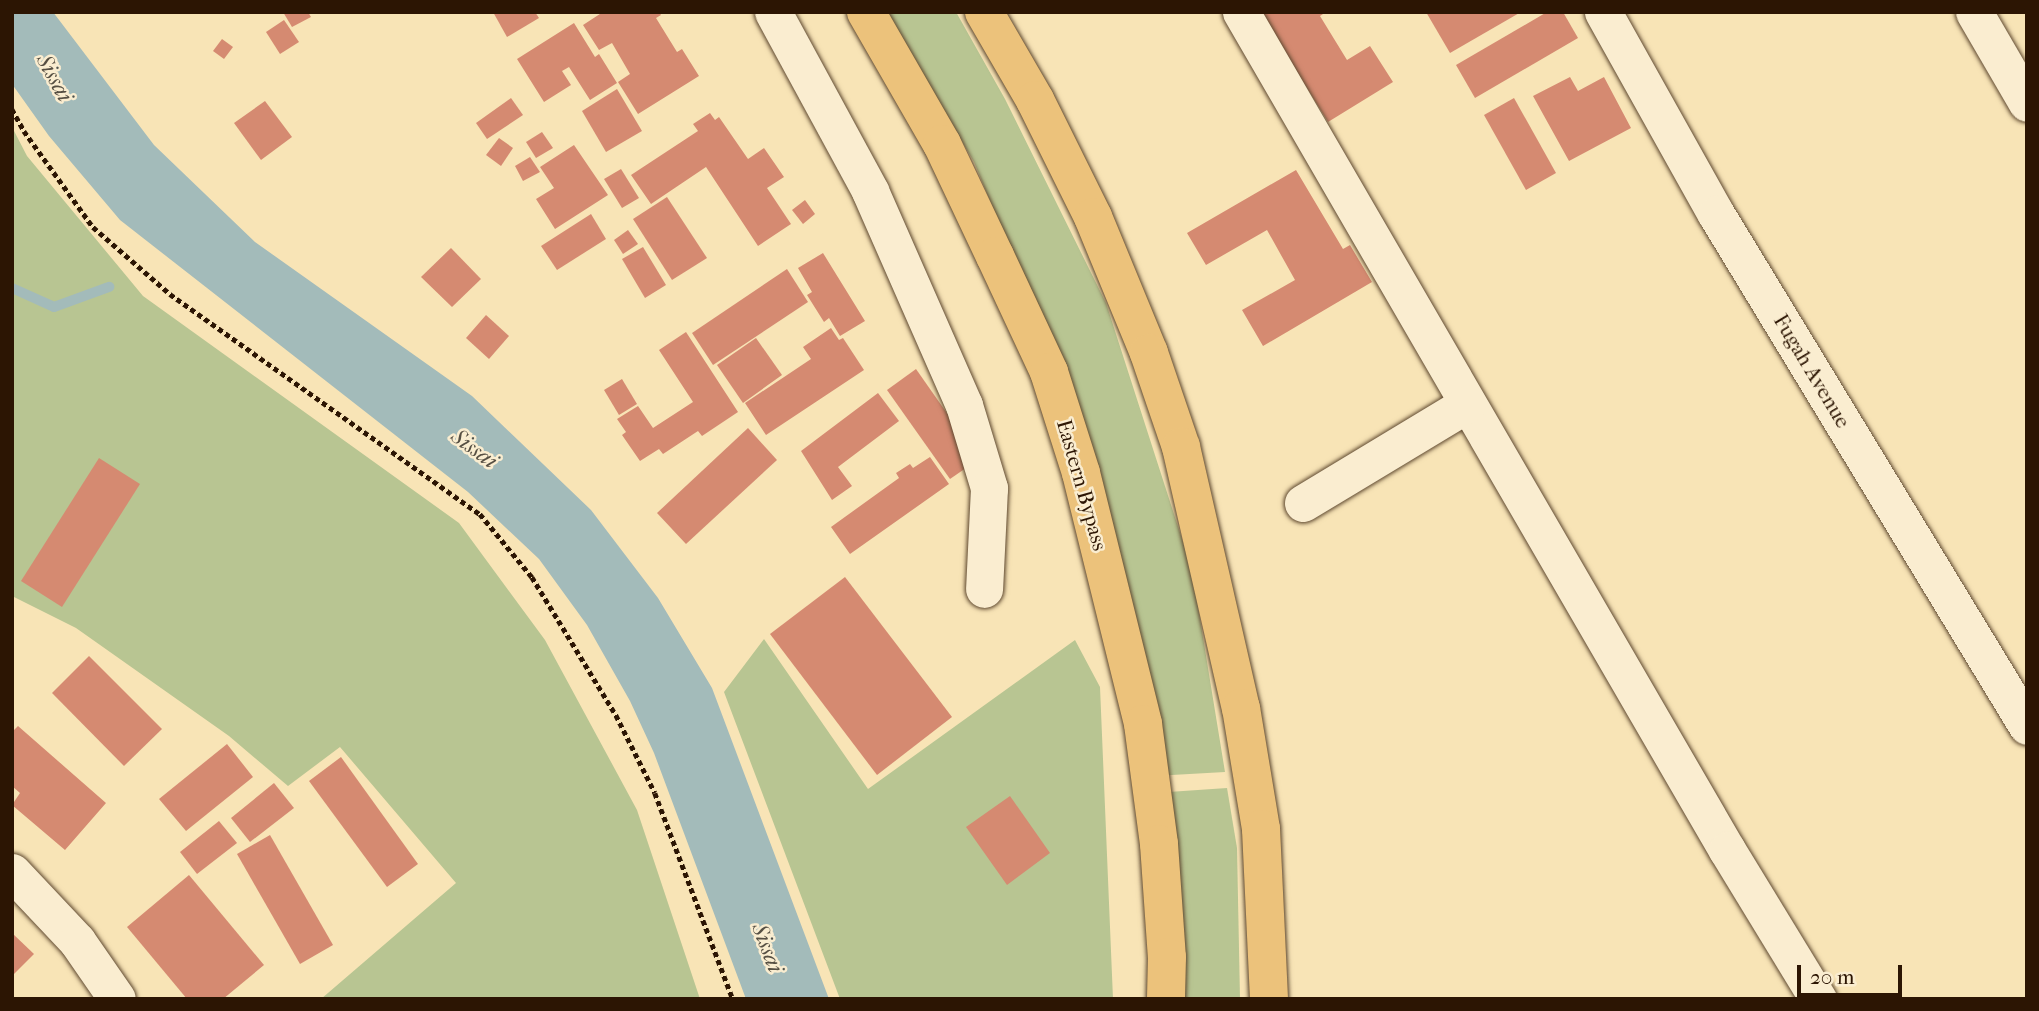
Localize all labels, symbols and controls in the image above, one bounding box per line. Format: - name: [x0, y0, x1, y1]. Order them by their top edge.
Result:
- water label: Sissai: [30, 49, 78, 107]
- street label: Fugah Avenue: [1768, 310, 1856, 432]
- street label: Eastern Bypass: [1051, 417, 1113, 553]
- water label: Sissai: [445, 423, 503, 475]
- water label: Sissai: [745, 919, 789, 977]
- scale bar: [1801, 951, 1906, 995]
- text: 20 m: [1810, 965, 1854, 989]

